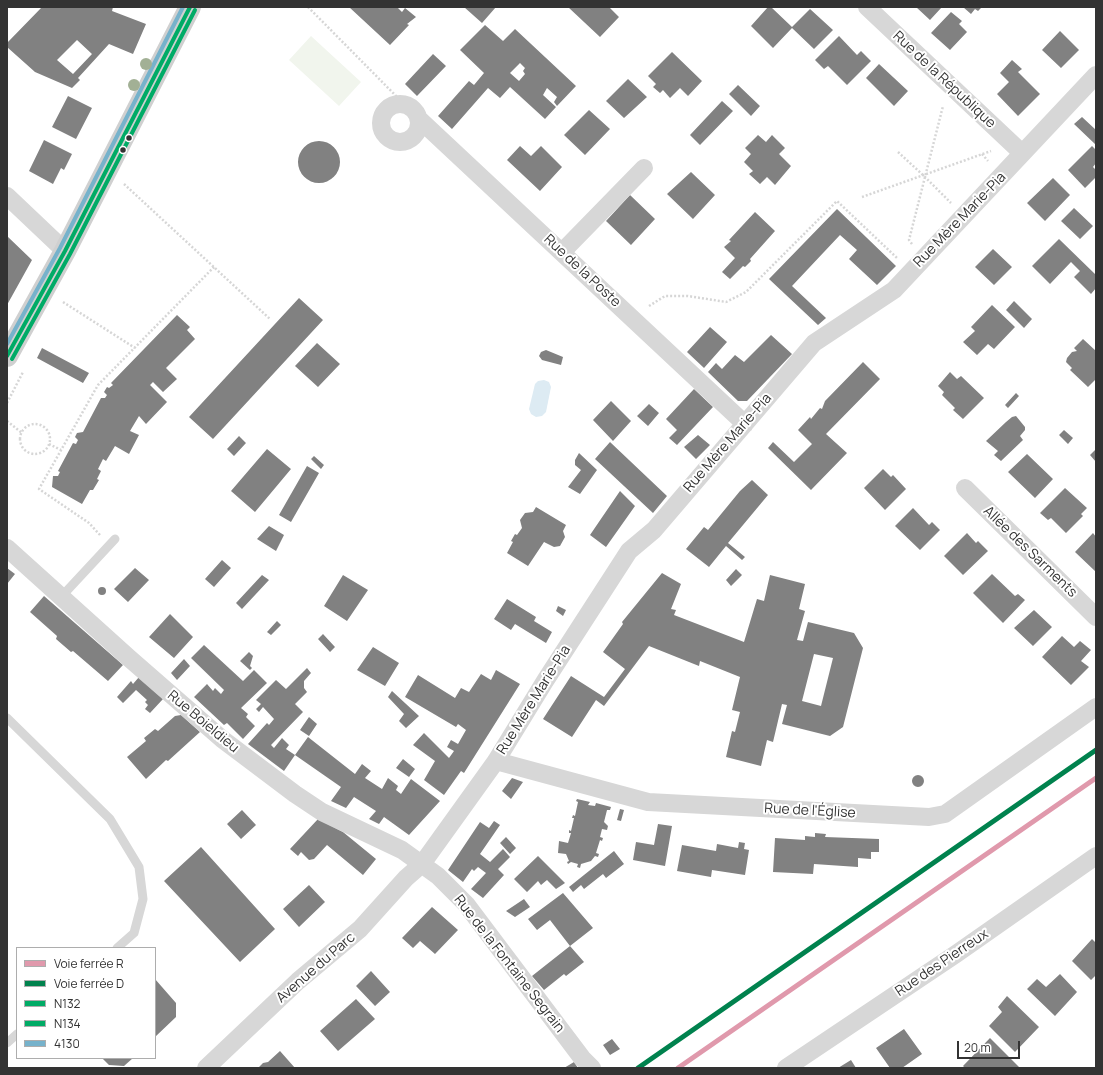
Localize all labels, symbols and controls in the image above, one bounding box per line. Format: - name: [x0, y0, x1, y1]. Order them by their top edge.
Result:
- street label: Rue de la République: [889, 28, 999, 132]
- unlabelled marker: [124, 133, 134, 143]
- unlabelled marker: [118, 145, 128, 155]
- street label: Rue Mère Marie-Pia: [910, 169, 1010, 271]
- street label: Rue de la Poste: [540, 231, 624, 311]
- street label: Rue Mère Marie-Pia: [681, 390, 775, 496]
- street label: Allée des Sarments: [980, 503, 1080, 601]
- street label: Rue Mère Marie-Pia: [494, 642, 574, 758]
- street label: Rue Boieldieu: [164, 687, 242, 757]
- street label: Rue de l'Église: [764, 800, 856, 822]
- street label: Rue de la Fontaine Segrain: [450, 892, 568, 1036]
- street label: Rue des Pierreux: [892, 926, 992, 1000]
- street label: Avenue du Parc: [273, 929, 359, 1007]
- legend: [16, 947, 156, 1059]
- text: Voie ferrée R: [54, 955, 124, 972]
- text: Voie ferrée D: [54, 975, 124, 992]
- text: N132: [54, 995, 80, 1012]
- text: N134: [54, 1015, 81, 1032]
- scale bar: [959, 1033, 1022, 1059]
- text: 4130: [54, 1035, 80, 1052]
- text: 20 m: [964, 1039, 991, 1056]

